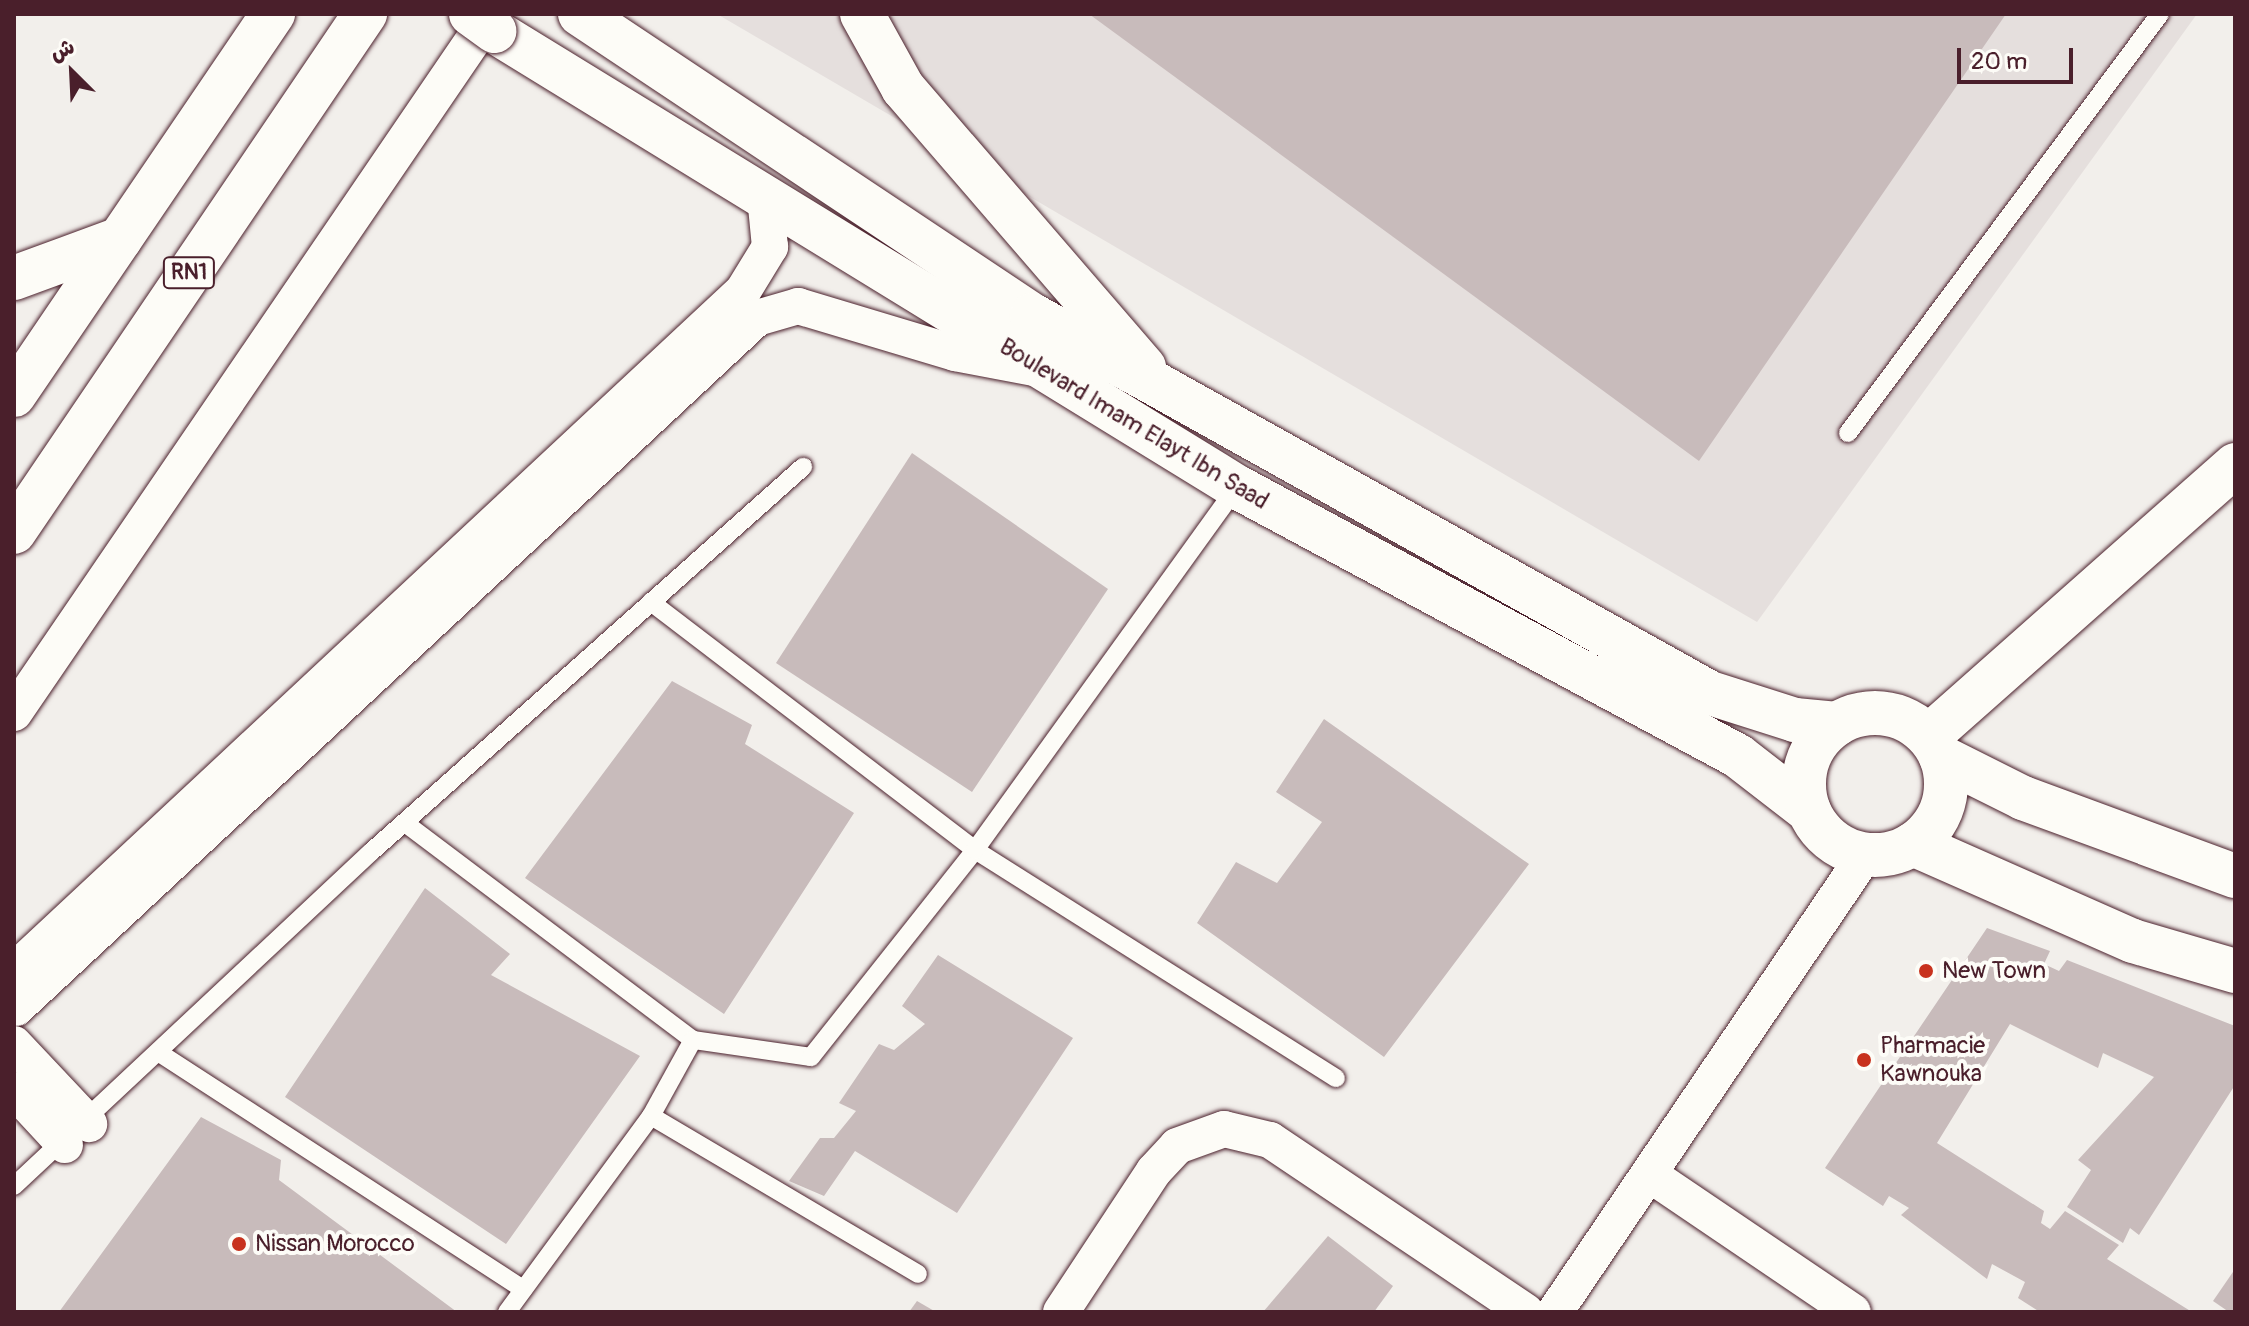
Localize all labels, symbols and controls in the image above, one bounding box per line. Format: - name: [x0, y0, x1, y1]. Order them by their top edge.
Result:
- north arrow: [32, 32, 112, 112]
- text: ش: [45, 32, 79, 68]
- scale bar: [1961, 32, 2077, 82]
- text: 20 m: [1971, 47, 2027, 76]
- road number: RN1: [161, 255, 217, 291]
- street label: Boulevard Imam Elayt Ibn Saad: [994, 332, 1274, 516]
- place label: New Town: [1942, 957, 2046, 985]
- marker: New Town: [1917, 962, 1935, 980]
- place label: Pharmacie Kawnouka: [1880, 1032, 1985, 1088]
- marker: Pharmacie Kawnouka: [1855, 1051, 1873, 1069]
- place label: Nissan Morocco: [255, 1230, 415, 1258]
- marker: Nissan Morocco: [230, 1235, 248, 1253]

